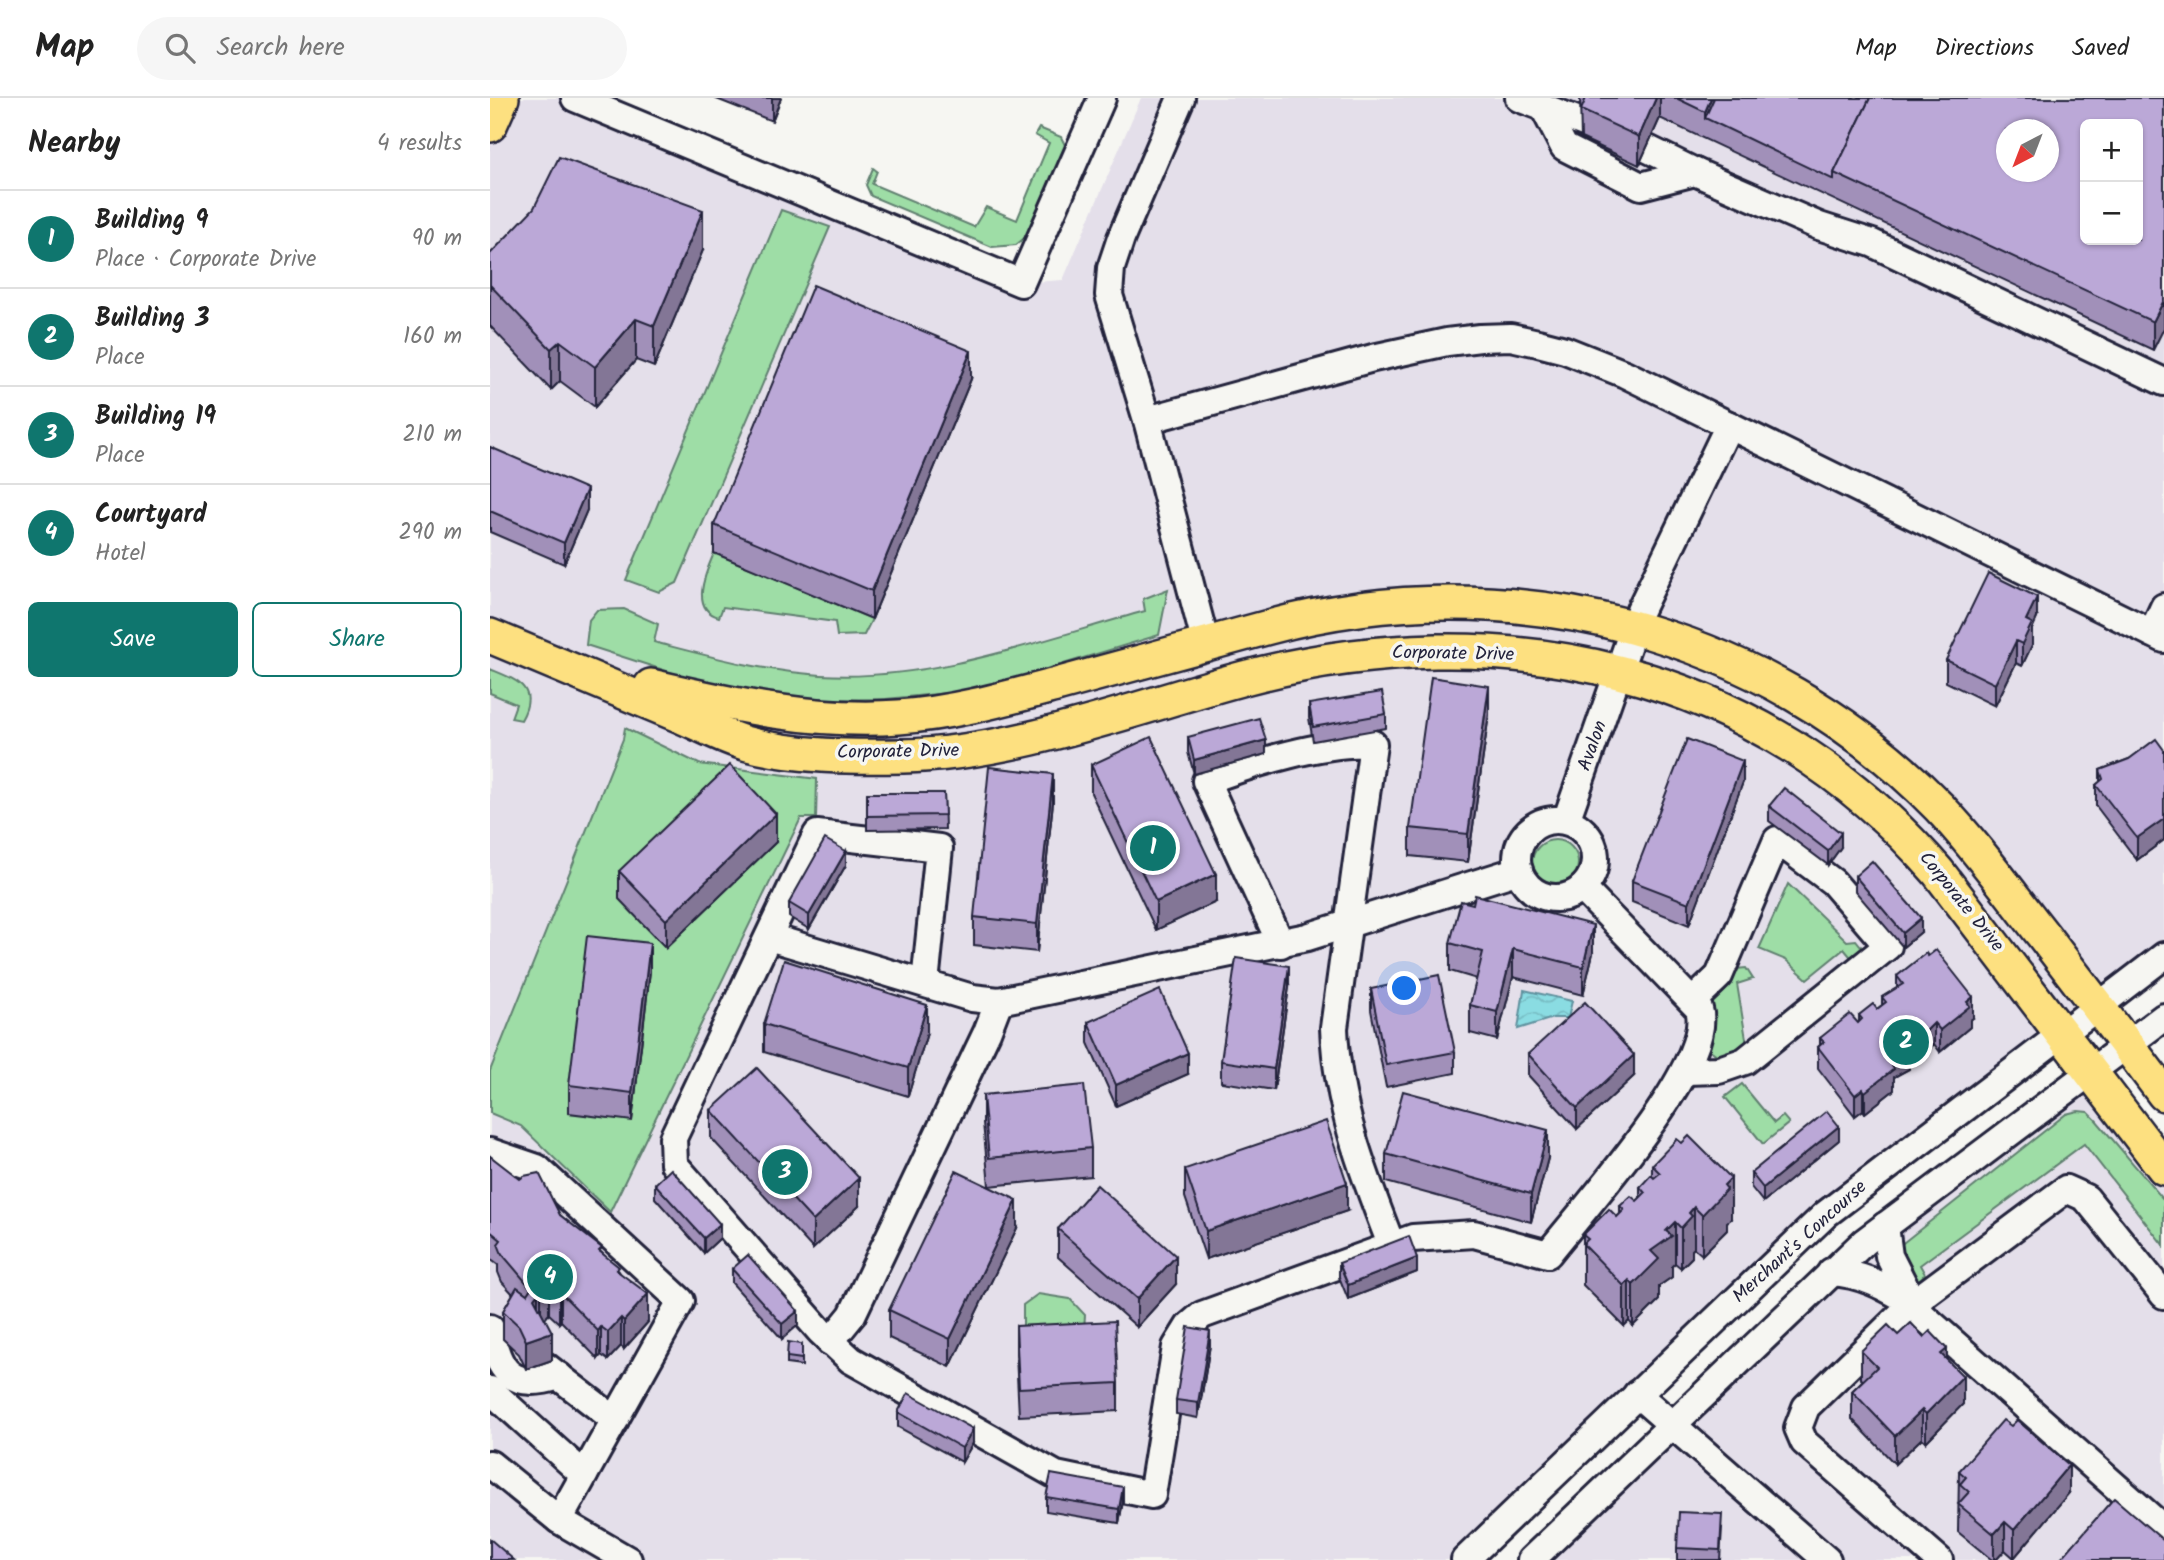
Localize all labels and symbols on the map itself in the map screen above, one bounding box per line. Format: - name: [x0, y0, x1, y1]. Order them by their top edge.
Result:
- north arrow: [1996, 119, 2059, 182]
- street label: Corporate Drive: [1392, 638, 1515, 670]
- street label: Avalon: [1570, 716, 1616, 776]
- street label: Corporate Drive: [837, 736, 960, 768]
- pin: 1: [1130, 822, 1176, 874]
- street label: Corporate Drive: [1911, 845, 2011, 959]
- your location: [1387, 971, 1421, 1005]
- pin: 2: [1883, 1016, 1929, 1068]
- pin: 3: [762, 1146, 808, 1198]
- street label: Merchant's Concourse: [1726, 1173, 1874, 1311]
- pin: 4: [527, 1251, 573, 1303]

